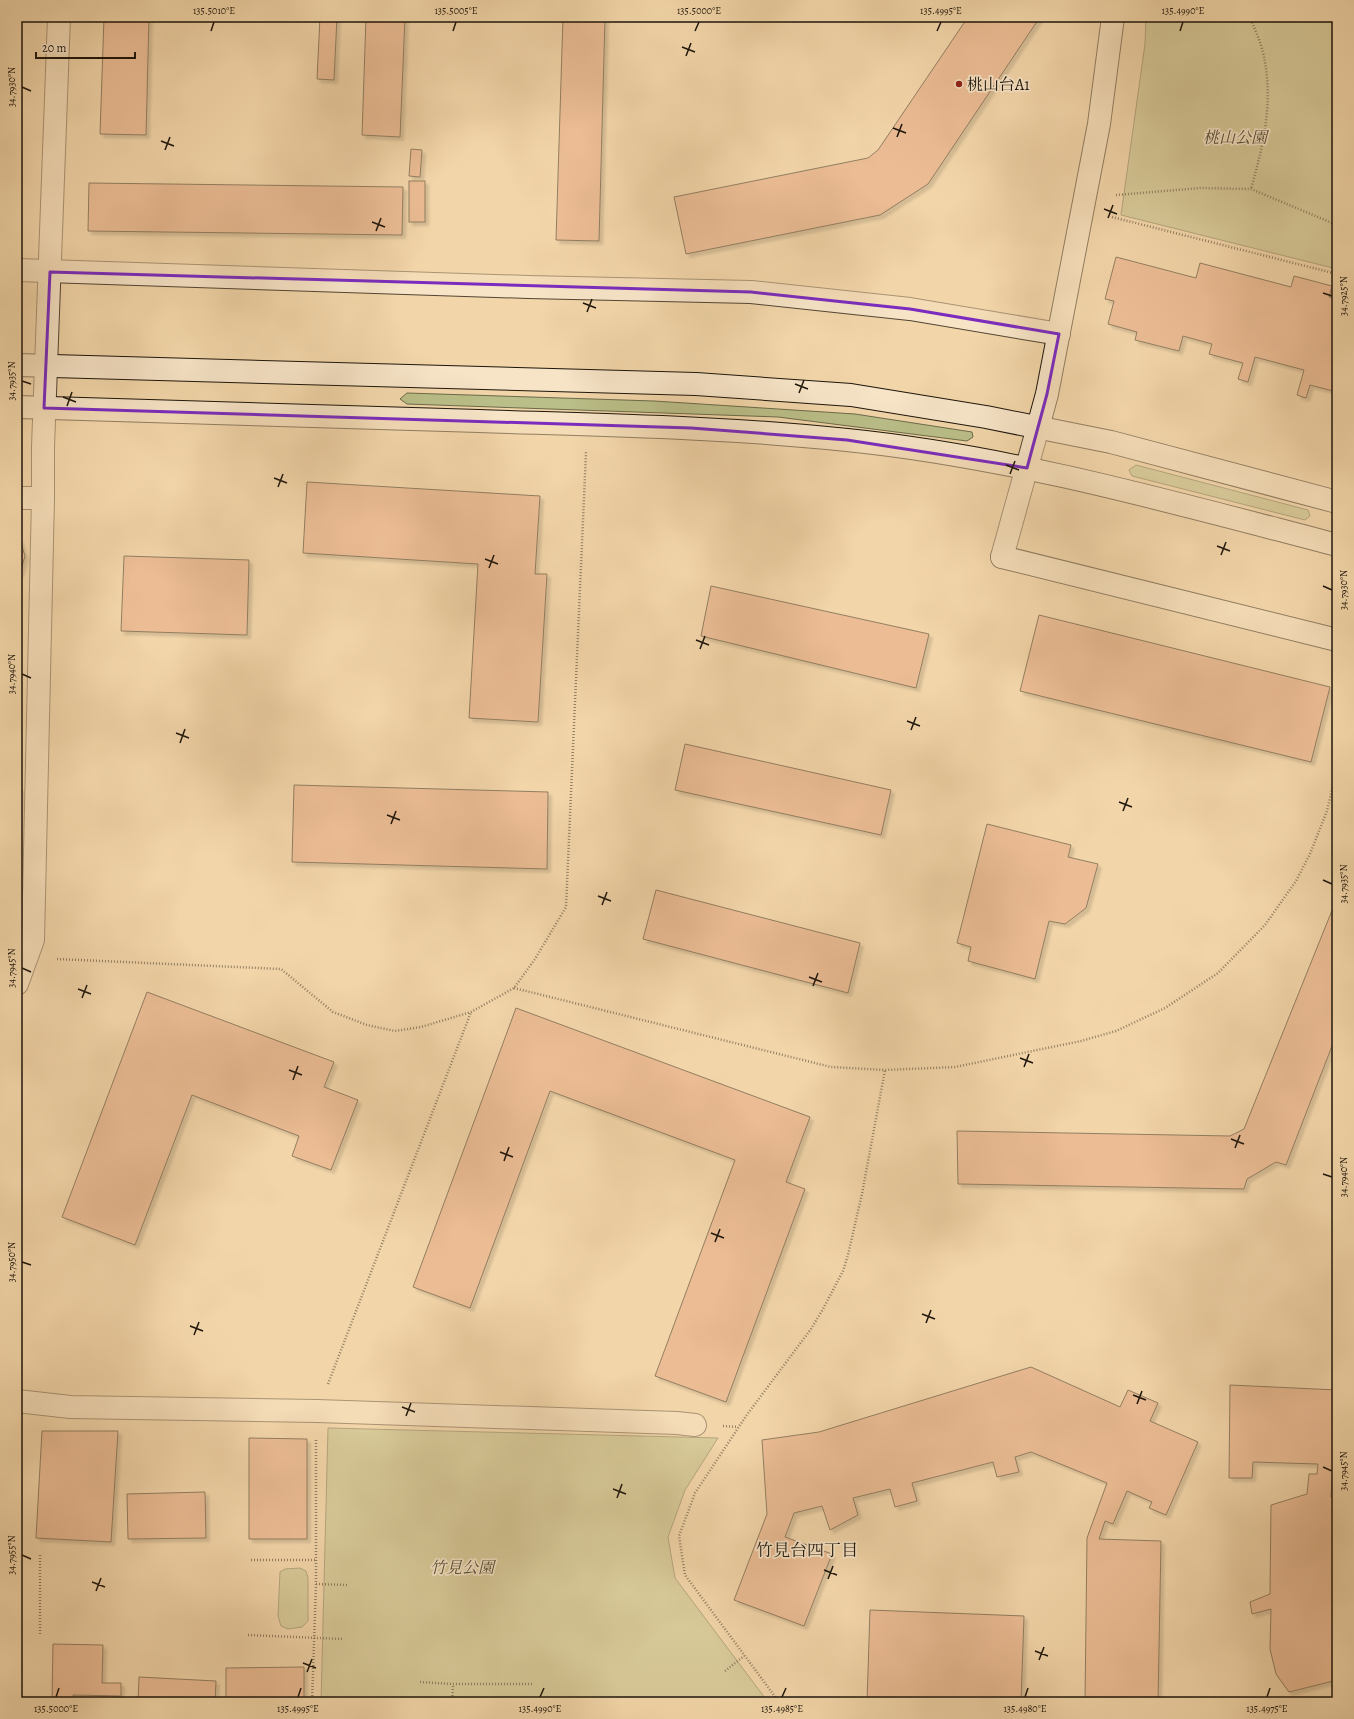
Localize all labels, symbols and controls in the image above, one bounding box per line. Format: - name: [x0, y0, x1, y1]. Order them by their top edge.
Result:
- text: 135.5010°E: [193, 4, 235, 17]
- text: 135.5005°E: [434, 4, 478, 17]
- text: 135.5000°E: [677, 4, 721, 17]
- text: 135.4995°E: [920, 4, 962, 17]
- text: 135.4990°E: [1162, 4, 1204, 17]
- scale bar: [36, 34, 135, 60]
- text: 20 m: [42, 40, 66, 56]
- text: 34.7930°N: [5, 67, 18, 107]
- place label: 桃山台A1: [967, 74, 1030, 96]
- marker: 桃山台A1: [954, 79, 964, 89]
- park label: 桃山公園: [1203, 127, 1270, 149]
- text: 34.7925°N: [1337, 276, 1350, 316]
- text: 34.7935°N: [5, 361, 18, 401]
- text: 34.7930°N: [1337, 570, 1350, 610]
- text: 34.7940°N: [5, 654, 18, 694]
- text: 34.7935°N: [1337, 864, 1350, 904]
- text: 34.7945°N: [5, 948, 18, 988]
- text: 34.7940°N: [1337, 1157, 1350, 1197]
- text: 34.7950°N: [5, 1242, 18, 1282]
- text: 34.7945°N: [1337, 1451, 1350, 1491]
- text: 34.7955°N: [5, 1535, 18, 1575]
- district label: 竹見台四丁目: [756, 1539, 858, 1562]
- park label: 竹見公園: [430, 1557, 497, 1579]
- text: 135.5000°E: [34, 1702, 78, 1715]
- text: 135.4995°E: [277, 1702, 319, 1715]
- text: 135.4990°E: [519, 1702, 561, 1715]
- text: 135.4985°E: [761, 1702, 803, 1715]
- text: 135.4980°E: [1003, 1702, 1047, 1715]
- text: 135.4975°E: [1246, 1702, 1288, 1715]

